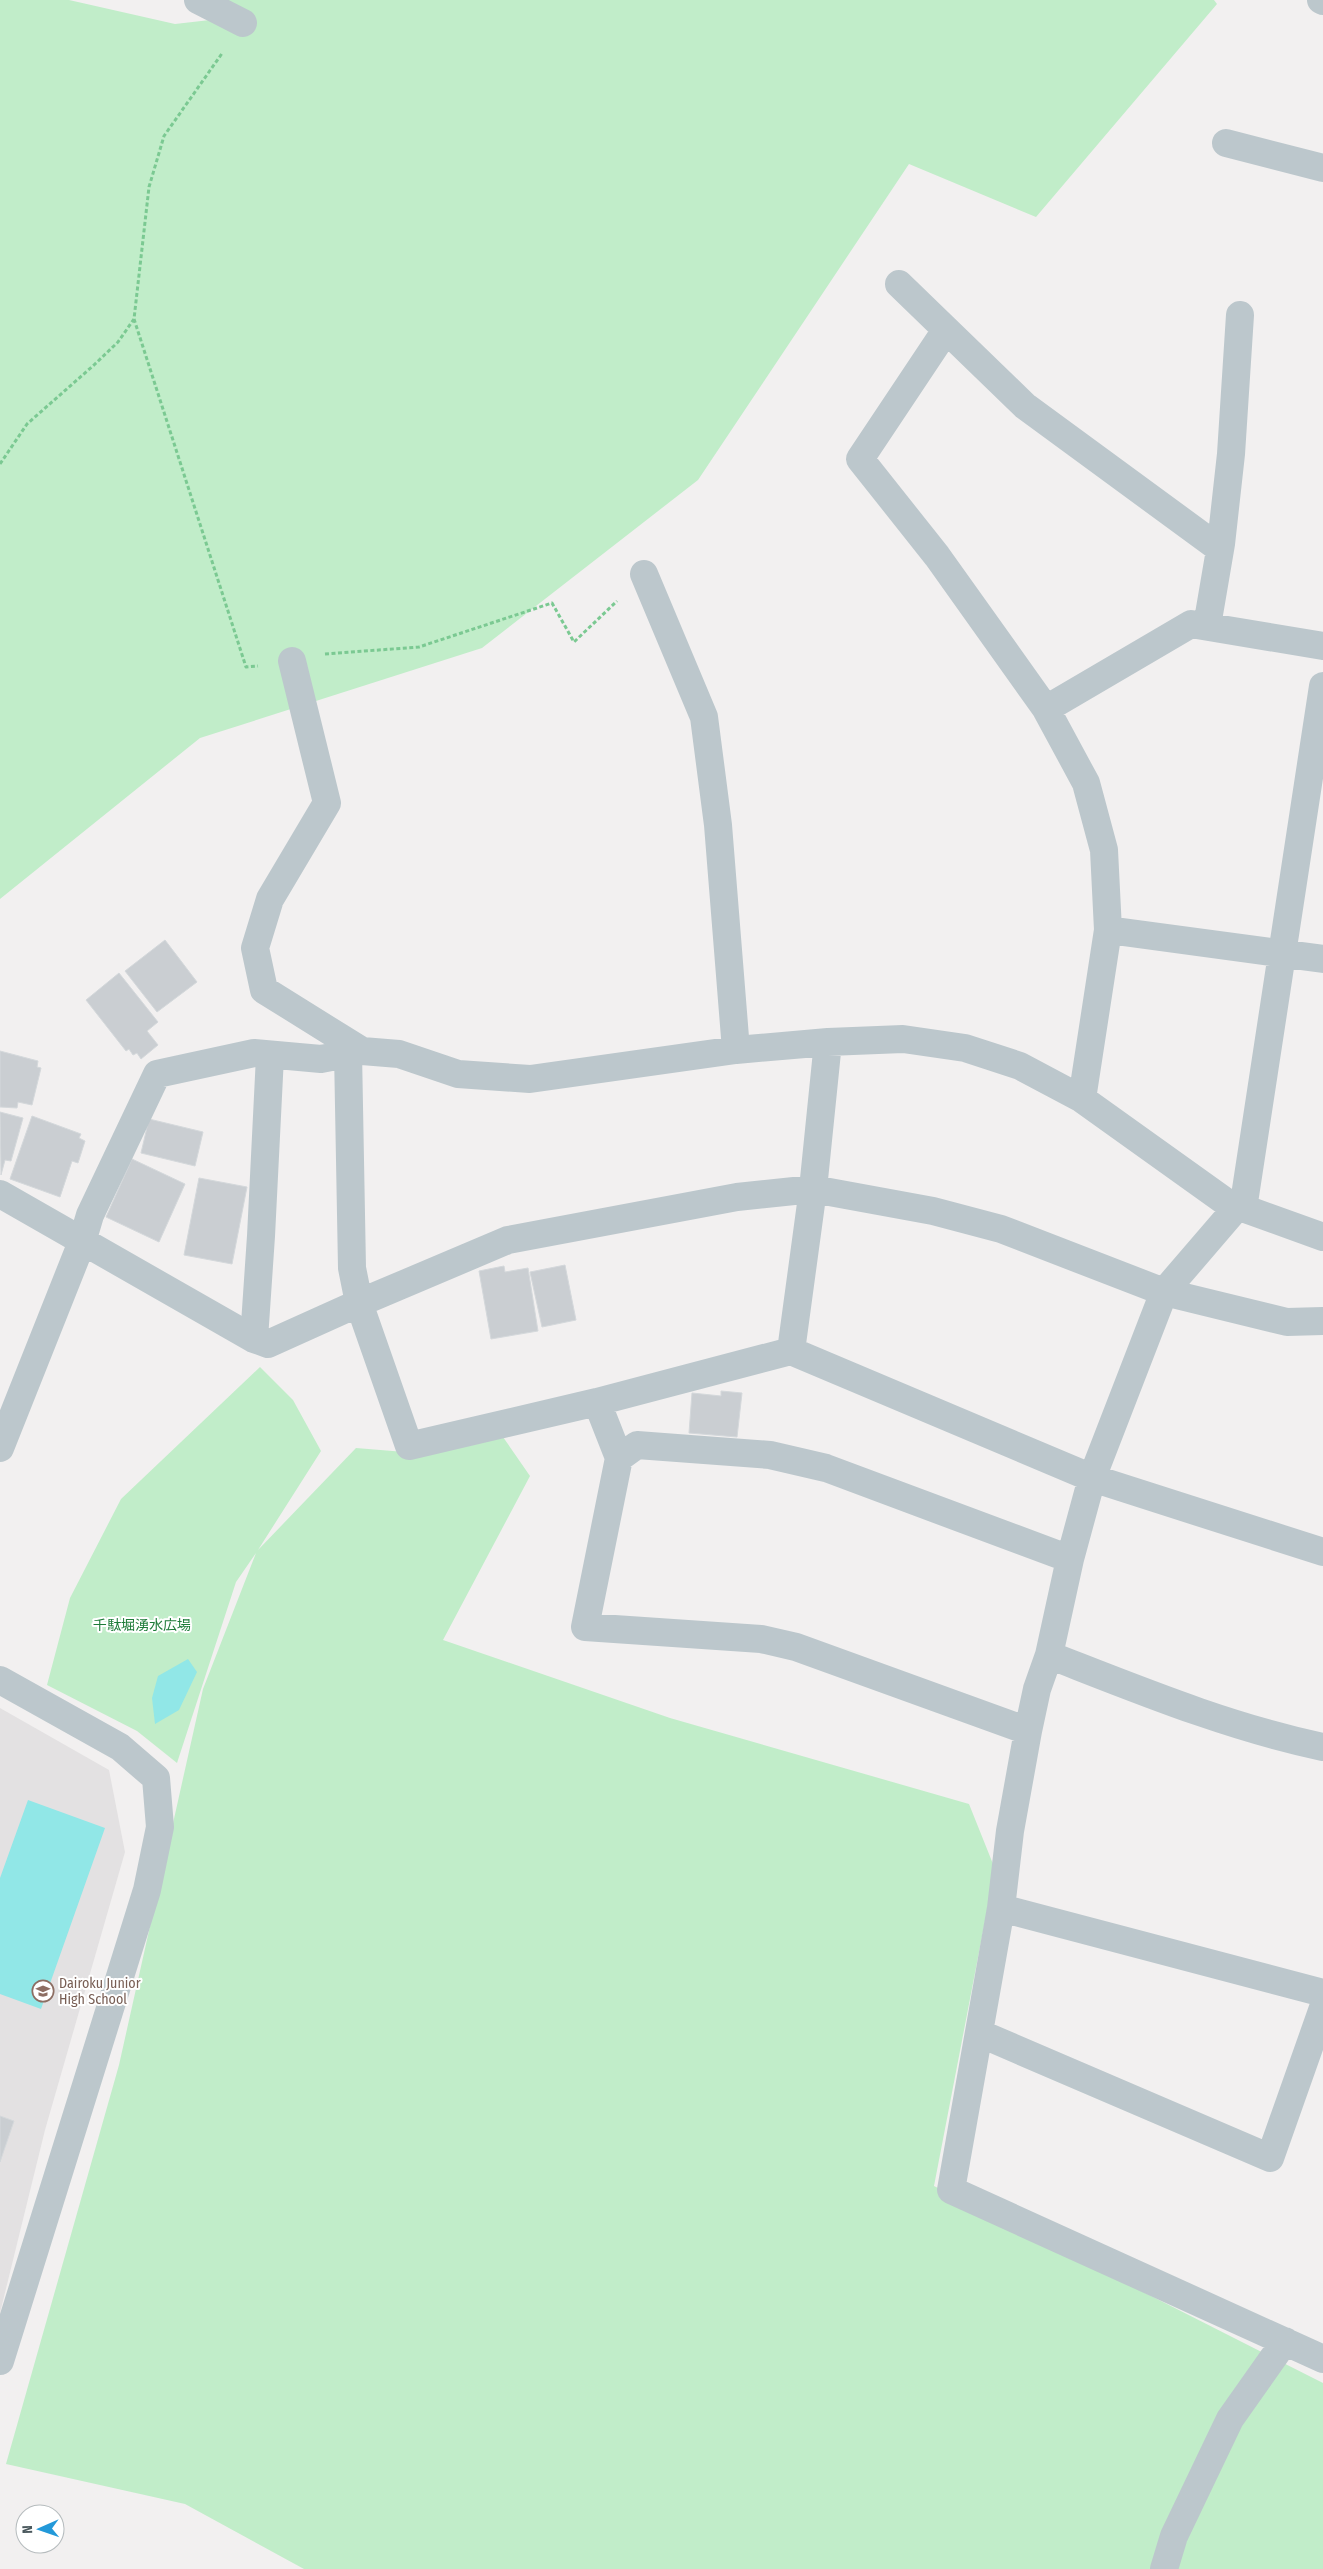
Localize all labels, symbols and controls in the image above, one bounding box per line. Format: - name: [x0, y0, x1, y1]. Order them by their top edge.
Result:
- park label: 千駄堀湧水広場: [93, 1617, 191, 1634]
- place label: Dairoku Junior High School: [59, 1975, 141, 2008]
- school or university icon: Dairoku Junior High School: [31, 1979, 55, 2003]
- north arrow: [15, 2504, 65, 2554]
- text: N: [19, 2525, 36, 2534]

